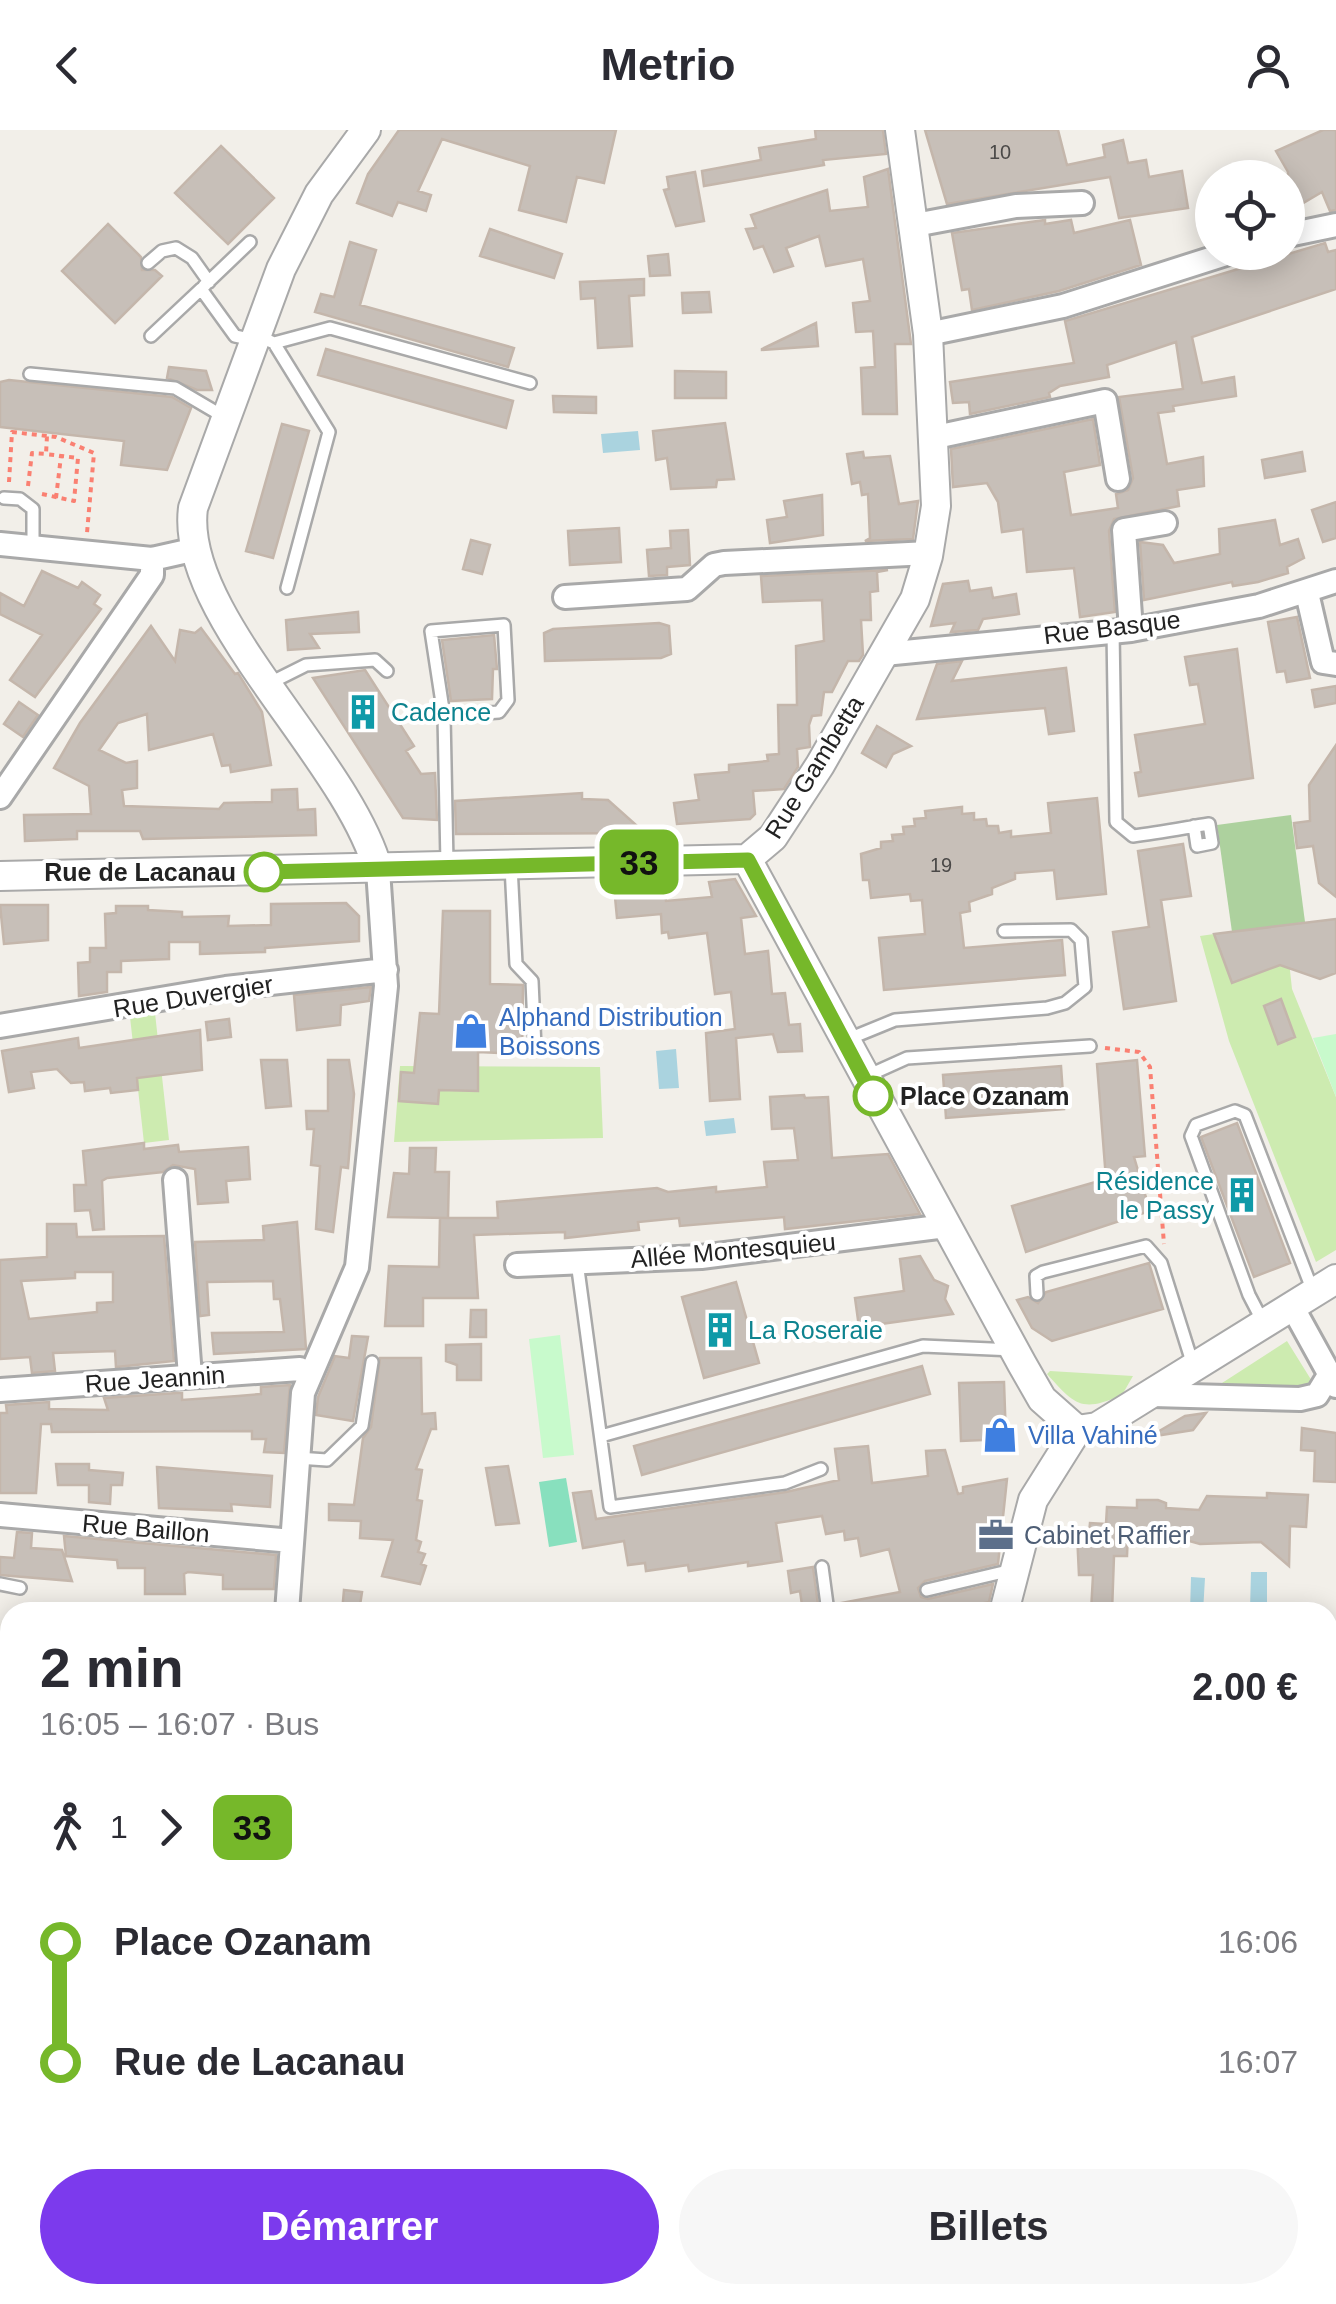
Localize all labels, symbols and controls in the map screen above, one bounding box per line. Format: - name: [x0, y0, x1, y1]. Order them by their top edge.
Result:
- icon: back: [40, 38, 95, 93]
- icon: person: [1241, 38, 1296, 93]
- text: Metrio: [601, 39, 736, 90]
- house number: 10: [989, 141, 1011, 163]
- map controls: [1195, 160, 1305, 270]
- button: locate: [1195, 160, 1305, 270]
- street label: Rue Basque: [1042, 605, 1182, 649]
- street label: Rue Gambetta: [759, 691, 869, 843]
- building icon: Cadence: [344, 693, 382, 731]
- place label: Cadence: [391, 698, 491, 726]
- line badge: 33: [594, 830, 684, 894]
- text: 33: [620, 843, 658, 882]
- marker: Rue de Lacanau: [245, 853, 283, 891]
- house number: 19: [930, 854, 952, 876]
- place label: Rue de Lacanau: [44, 858, 236, 886]
- street label: Rue Duvergier: [111, 970, 275, 1022]
- place label: Alphand Distribution Boissons: [499, 1003, 723, 1060]
- shop icon: Alphand Distribution Boissons: [452, 1012, 490, 1050]
- marker: Place Ozanam: [854, 1077, 892, 1115]
- place label: Place Ozanam: [900, 1082, 1070, 1110]
- place label: Résidence le Passy: [1096, 1167, 1214, 1224]
- building icon: Résidence le Passy: [1223, 1176, 1261, 1214]
- street label: Allée Montesquieu: [629, 1227, 837, 1273]
- building icon: La Roseraie: [701, 1311, 739, 1349]
- place label: La Roseraie: [748, 1316, 883, 1344]
- street label: Rue Jeannin: [84, 1360, 226, 1398]
- shop icon: Villa Vahiné: [981, 1416, 1019, 1454]
- place label: Villa Vahiné: [1028, 1421, 1158, 1449]
- street label: Rue Baillon: [81, 1508, 211, 1548]
- office icon: Cabinet Raffier: [977, 1516, 1015, 1554]
- place label: Cabinet Raffier: [1024, 1521, 1190, 1549]
- text: 2 min: [40, 1637, 184, 1699]
- text: 2.00 €: [1192, 1666, 1298, 1708]
- text: 16:05 – 16:07 · Bus: [40, 1706, 319, 1742]
- icon: walk: [40, 1800, 95, 1855]
- icon: forward: [143, 1800, 198, 1855]
- text: 33: [233, 1808, 272, 1847]
- text: 1: [110, 1809, 128, 1845]
- text: Place Ozanam: [114, 1921, 372, 1963]
- text: 16:06: [1218, 1924, 1298, 1960]
- text: Rue de Lacanau: [114, 2041, 405, 2083]
- text: 16:07: [1218, 2044, 1298, 2080]
- button: Démarrer: [40, 2169, 659, 2284]
- button: Billets: [679, 2169, 1298, 2284]

